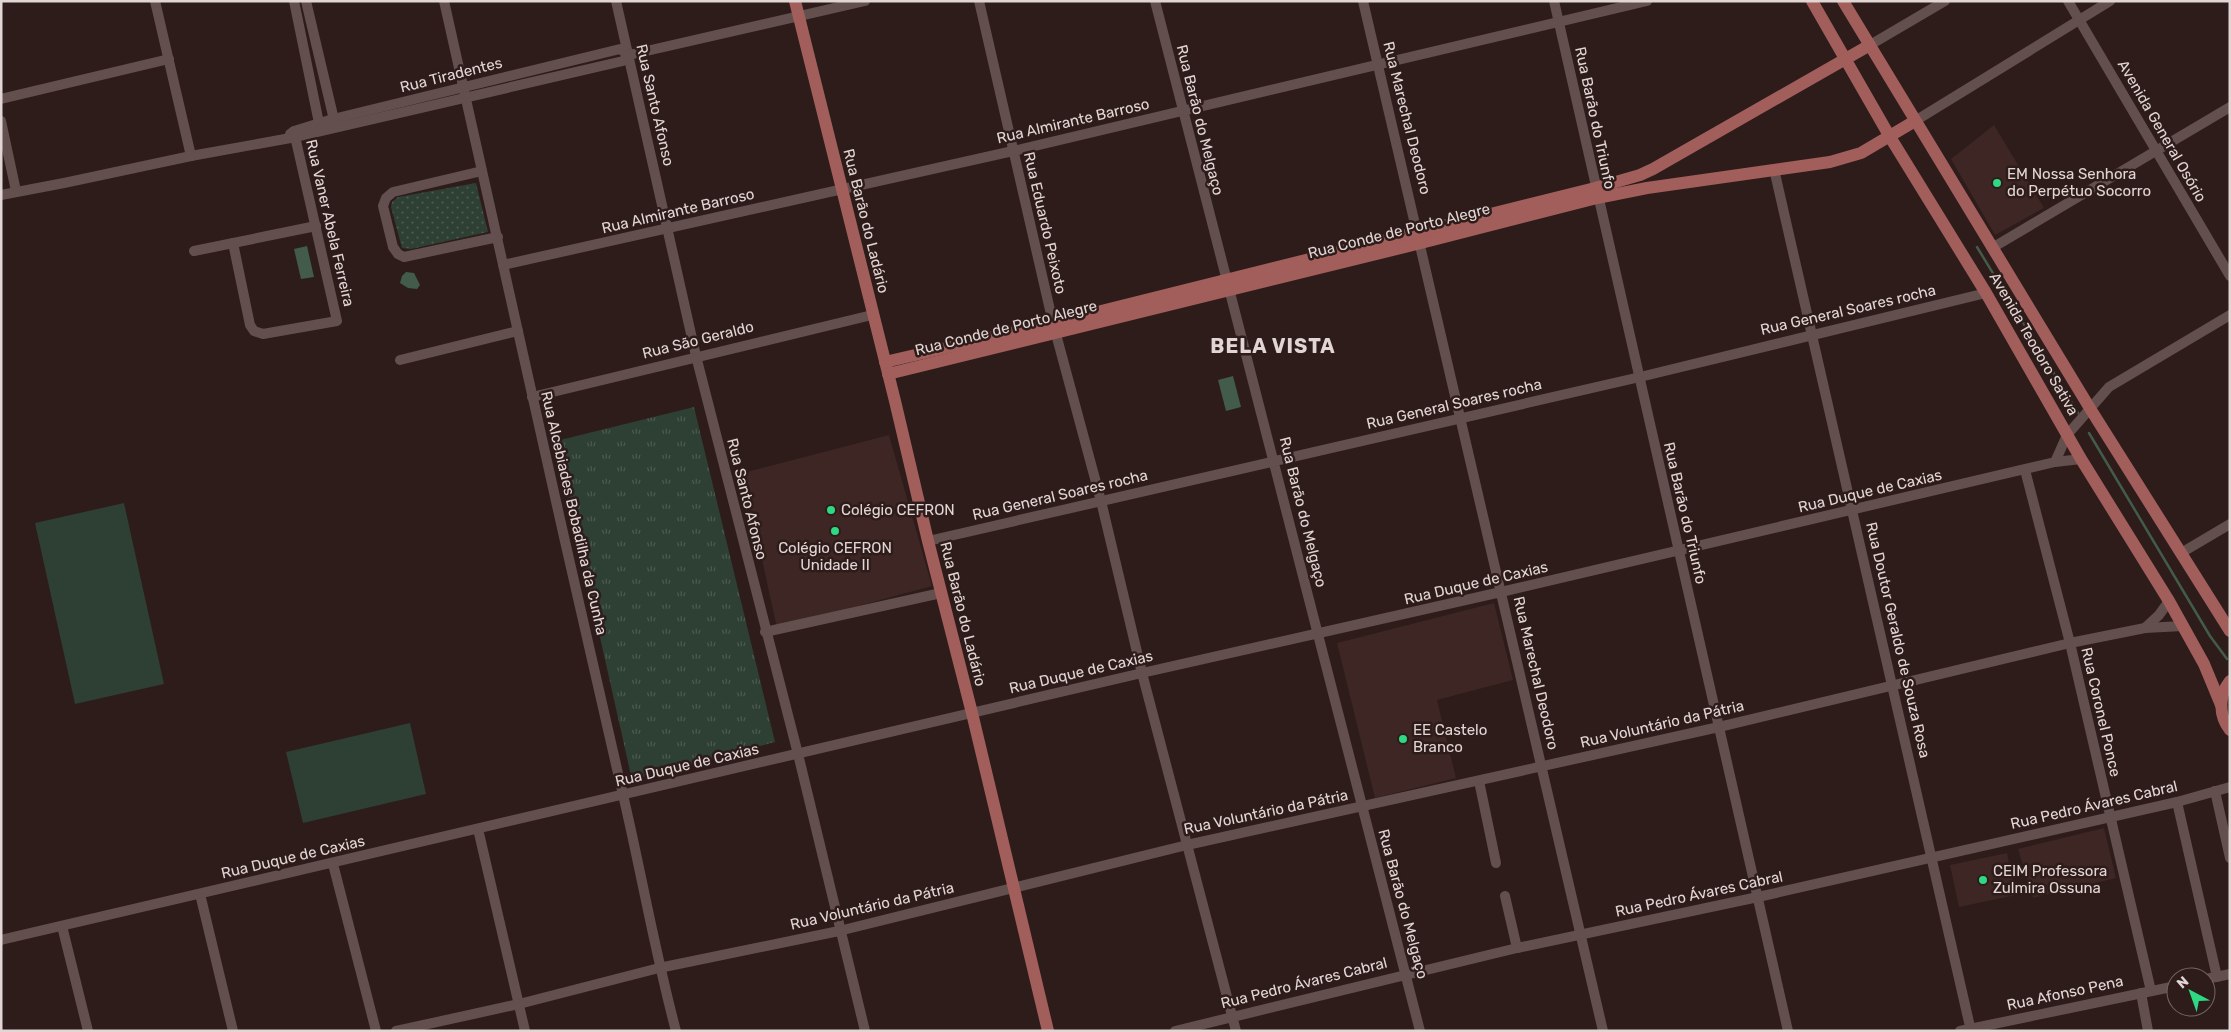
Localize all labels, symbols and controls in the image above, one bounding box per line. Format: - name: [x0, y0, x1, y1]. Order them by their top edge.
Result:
- street label: Rua Marechal Deodoro: [1379, 40, 1435, 196]
- street label: Rua Santo Afonso: [632, 42, 678, 168]
- street label: Rua Barão do Melgaço: [1173, 43, 1227, 197]
- street label: Rua Barão do Triunfo: [1571, 45, 1619, 191]
- street label: Rua Tiradentes: [398, 54, 504, 96]
- street label: Avenida General Osório: [2114, 57, 2210, 205]
- street label: Rua Almirante Barroso: [995, 95, 1151, 147]
- street label: Rua Vaner Abela Ferreira: [302, 138, 358, 308]
- street label: Rua Barão do Ladário: [839, 147, 893, 295]
- street label: Rua Eduardo Peixoto: [1020, 150, 1070, 296]
- place label: EM Nossa Senhora do Perpétuo Socorro: [2007, 165, 2151, 200]
- marker: EM Nossa Senhora do Perpétuo Socorro: [1991, 177, 2003, 189]
- street label: Rua Almirante Barroso: [600, 185, 756, 237]
- street label: Rua Conde de Porto Alegre: [1306, 200, 1492, 262]
- street label: Avenida Teodoro Sativa: [1986, 269, 2082, 419]
- street label: Rua General Soares rocha: [1759, 281, 1937, 339]
- street label: Rua Conde de Porto Alegre: [913, 297, 1099, 359]
- street label: Rua São Geraldo: [640, 317, 756, 363]
- district label: BELA VISTA: [1210, 334, 1336, 358]
- street label: Rua General Soares rocha: [1365, 375, 1543, 433]
- street label: Rua Alcebiades Bobadilha da Cunha: [537, 389, 611, 637]
- street label: Rua Barão do Melgaço: [1276, 435, 1330, 589]
- street label: Rua Santo Afonso: [723, 436, 771, 562]
- street label: Rua Barão do Triunfo: [1660, 440, 1710, 586]
- street label: Rua General Soares rocha: [971, 466, 1149, 524]
- street label: Rua Duque de Caxias: [1796, 466, 1944, 516]
- place label: Colégio CEFRON: [841, 501, 955, 519]
- marker: Colégio CEFRON: [825, 504, 837, 516]
- street label: Rua Doutor Geraldo de Souza Rosa: [1862, 520, 1934, 760]
- marker: Colégio CEFRON Unidade II: [829, 525, 841, 537]
- place label: Colégio CEFRON Unidade II: [778, 539, 892, 574]
- street label: Rua Barão do Ladário: [936, 540, 990, 688]
- street label: Rua Duque de Caxias: [1402, 558, 1550, 608]
- street label: Rua Marechal Deodoro: [1510, 594, 1562, 752]
- street label: Rua Coronel Ponce: [2077, 646, 2125, 778]
- street label: Rua Duque de Caxias: [1007, 647, 1155, 697]
- street label: Rua Voluntário da Pátria: [1578, 696, 1746, 752]
- place label: EE Castelo Branco: [1413, 721, 1487, 756]
- marker: EE Castelo Branco: [1397, 733, 1409, 745]
- street label: Rua Duque de Caxias: [613, 740, 761, 790]
- street label: Rua Pedro Ávares Cabral: [2009, 777, 2179, 833]
- street label: Rua Voluntário da Pátria: [1182, 786, 1350, 838]
- street label: Rua Barão do Melgaço: [1374, 827, 1432, 981]
- street label: Rua Duque de Caxias: [219, 832, 367, 882]
- place label: CEIM Professora Zulmira Ossuna: [1993, 862, 2107, 897]
- street label: Rua Pedro Ávares Cabral: [1614, 867, 1784, 921]
- marker: CEIM Professora Zulmira Ossuna: [1977, 874, 1989, 886]
- street label: Rua Voluntário da Pátria: [788, 878, 956, 934]
- street label: Rua Pedro Ávares Cabral: [1219, 954, 1389, 1012]
- north arrow: [2166, 967, 2216, 1017]
- street label: Rua Afonso Pena: [2005, 972, 2125, 1014]
- text: N: [2173, 973, 2192, 992]

